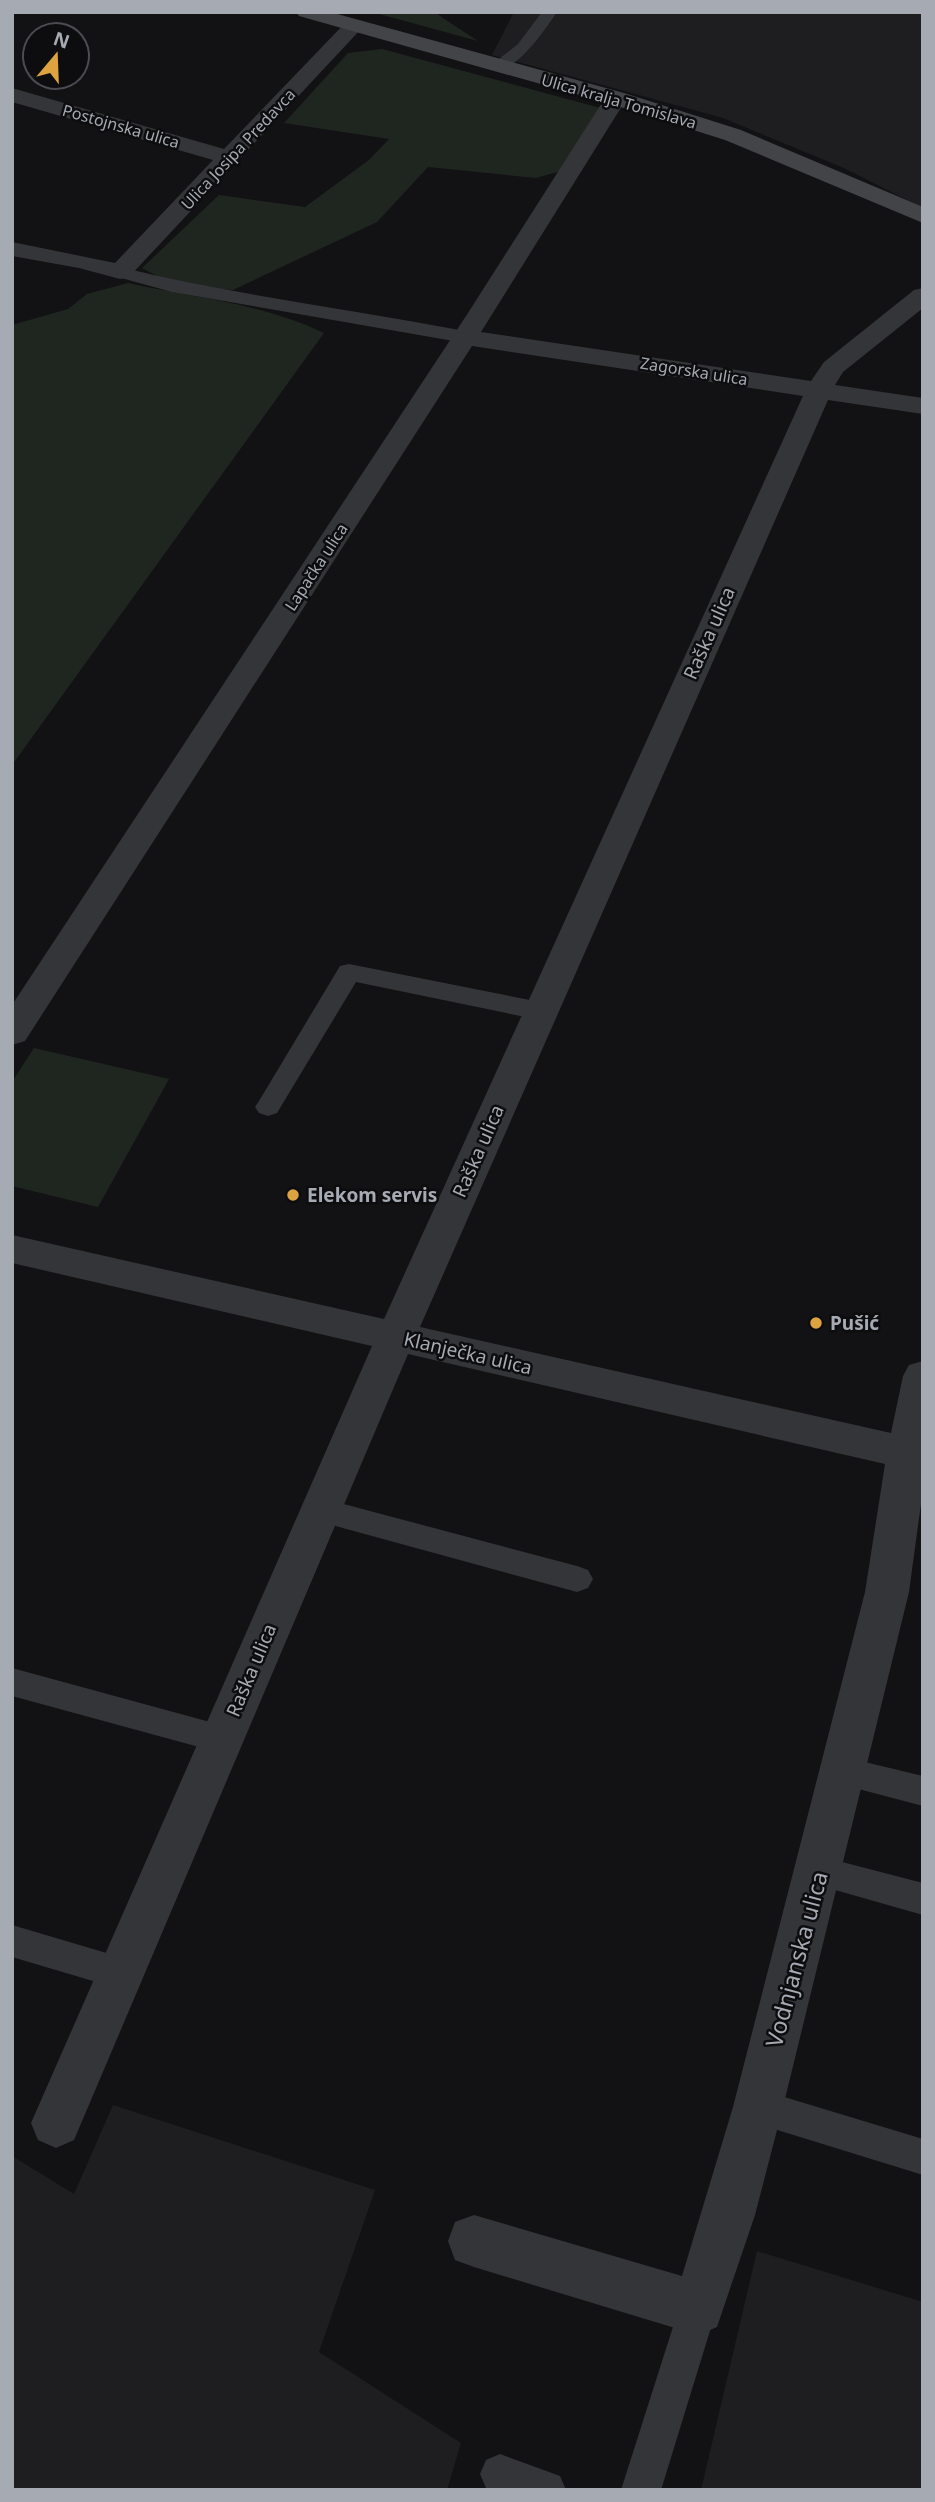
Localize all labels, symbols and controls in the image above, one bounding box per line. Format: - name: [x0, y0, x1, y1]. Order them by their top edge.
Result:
- north arrow: [21, 21, 91, 91]
- text: N: [50, 25, 73, 55]
- street label: Ulica kralja Tomislava: [539, 68, 699, 134]
- street label: Ulica Josipa Predavca: [176, 84, 300, 214]
- street label: Postojnska ulica: [60, 99, 182, 153]
- street label: Zagorska ulica: [639, 352, 749, 390]
- street label: Lapačka ulica: [279, 519, 353, 615]
- street label: Raška ulica: [677, 583, 741, 683]
- street label: Raška ulica: [446, 1101, 510, 1201]
- place label: Elekom servis: [307, 1182, 437, 1208]
- marker: Elekom servis: [285, 1187, 301, 1203]
- place label: Pušić: [830, 1310, 879, 1336]
- marker: Pušić: [808, 1315, 824, 1331]
- street label: Klanječka ulica: [401, 1326, 535, 1380]
- street label: Raška ulica: [220, 1620, 282, 1720]
- street label: Vodnjanska ulica: [757, 1868, 835, 2050]

